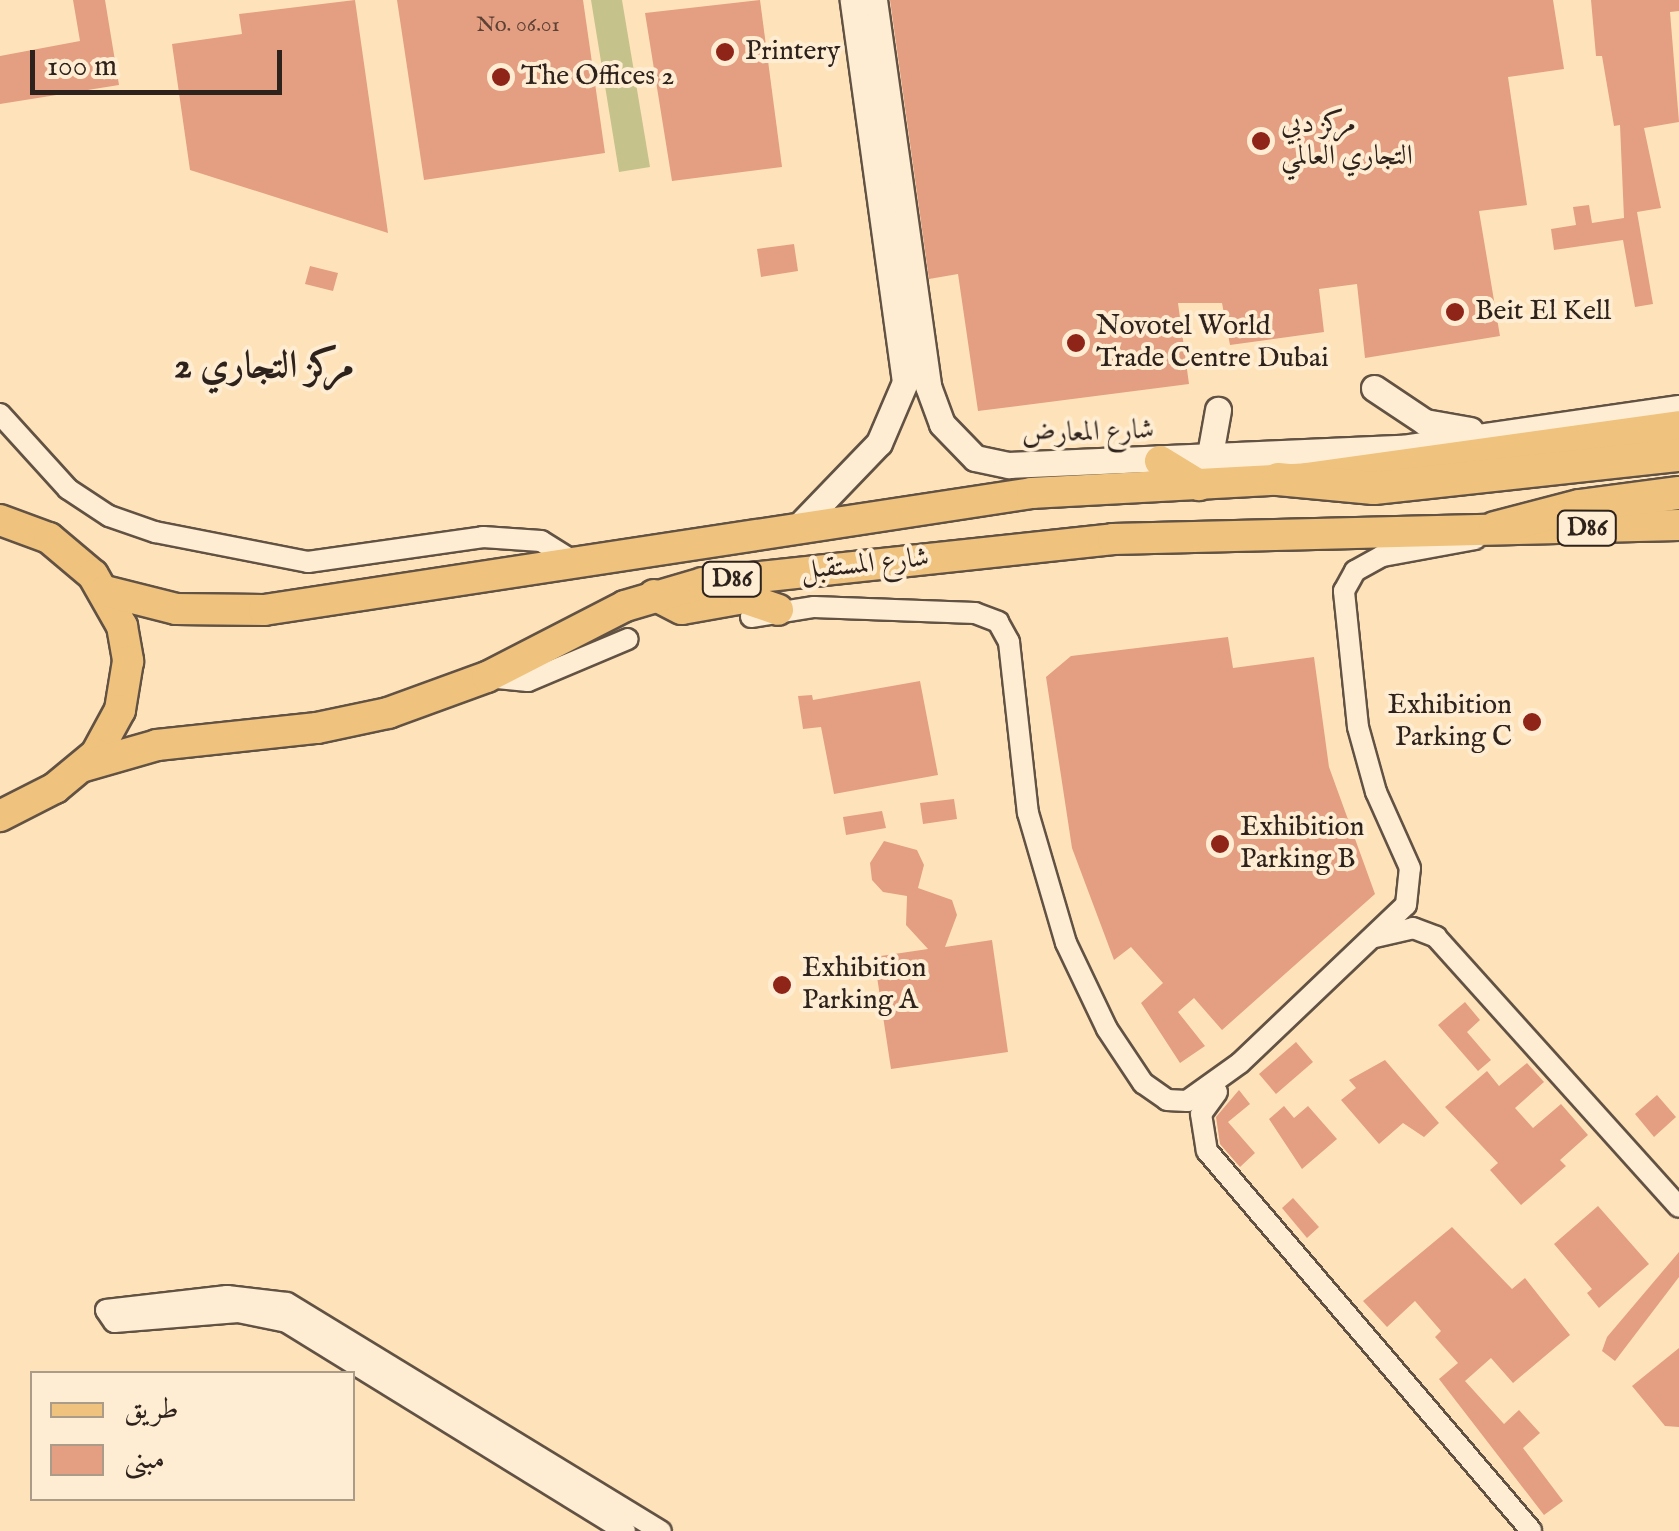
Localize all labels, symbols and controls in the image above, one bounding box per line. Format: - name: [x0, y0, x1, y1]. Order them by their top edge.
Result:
- house number: No. 06.01: [476, 13, 560, 39]
- scale bar: [35, 30, 288, 92]
- place label: Printery: [745, 35, 840, 69]
- marker: Printery: [714, 41, 736, 63]
- text: 100 m: [47, 48, 117, 86]
- place label: The Offices 2: [521, 60, 674, 94]
- marker: The Offices 2: [490, 66, 512, 88]
- place label: مركز دبي التجاري العالمي: [1281, 108, 1413, 174]
- marker: مركز دبي التجاري العالمي: [1250, 130, 1272, 152]
- place label: Beit El Kell: [1475, 295, 1611, 329]
- marker: Beit El Kell: [1444, 301, 1466, 323]
- place label: Novotel World Trade Centre Dubai: [1096, 310, 1329, 376]
- marker: Novotel World Trade Centre Dubai: [1065, 332, 1087, 354]
- district label: مركز التجاري 2: [174, 345, 354, 391]
- street label: شارع المعارض: [1021, 414, 1155, 452]
- road number: D86: [1554, 508, 1620, 548]
- street label: شارع المستقبل: [799, 542, 931, 588]
- road number: D86: [700, 559, 764, 599]
- place label: Exhibition Parking C: [1388, 689, 1512, 755]
- marker: Exhibition Parking C: [1521, 711, 1543, 733]
- place label: Exhibition Parking B: [1240, 811, 1364, 877]
- marker: Exhibition Parking B: [1209, 833, 1231, 855]
- place label: Exhibition Parking A: [802, 952, 926, 1018]
- marker: Exhibition Parking A: [771, 974, 793, 996]
- legend: [30, 1371, 355, 1501]
- text: طريق: [124, 1391, 179, 1429]
- text: مبنى: [124, 1441, 165, 1479]

